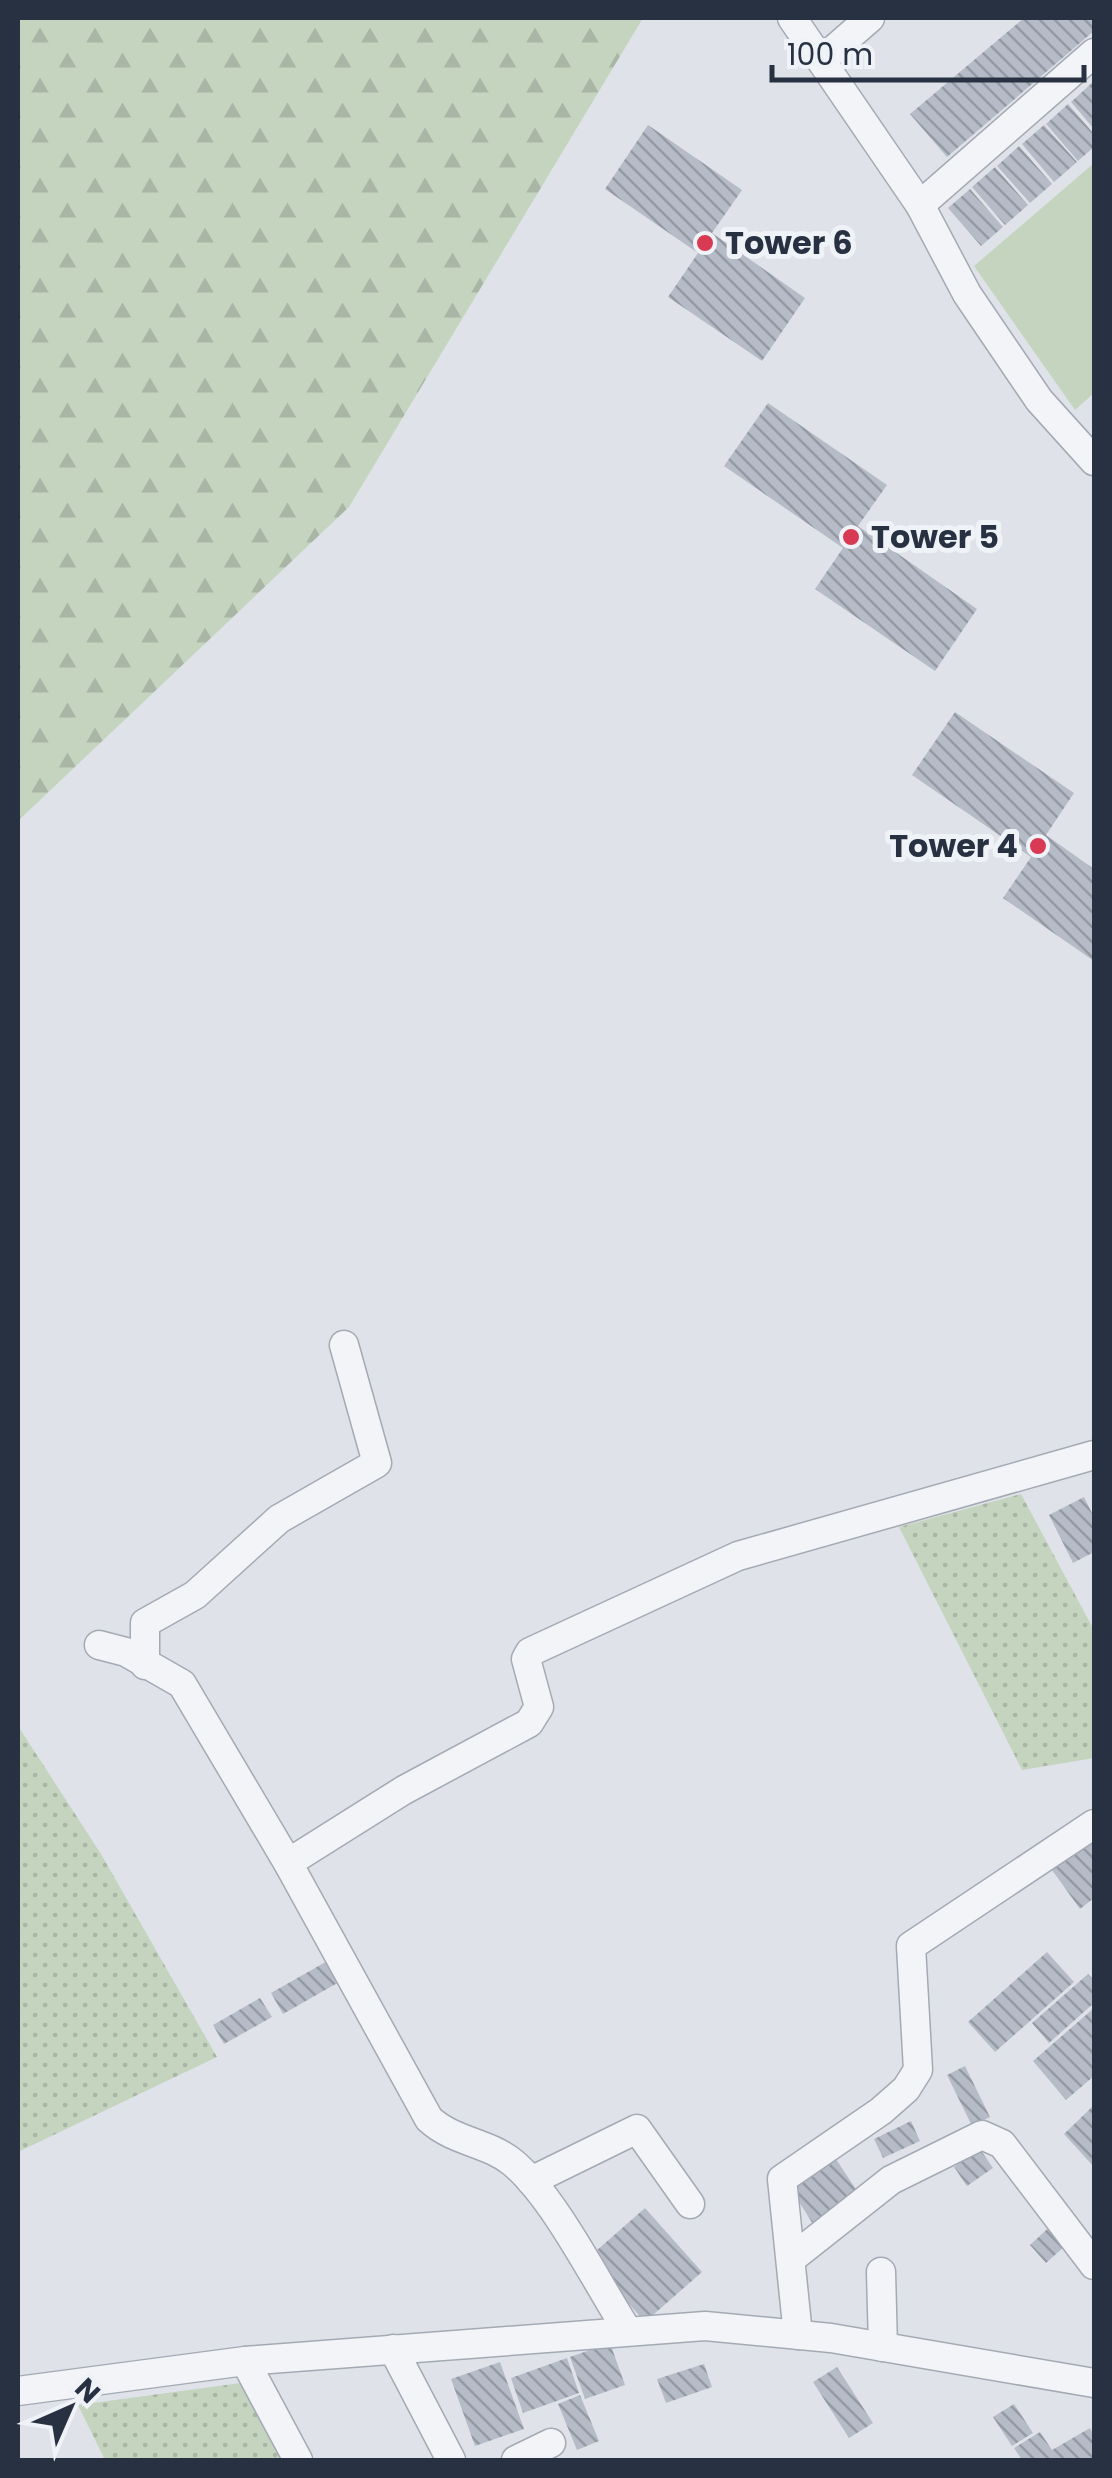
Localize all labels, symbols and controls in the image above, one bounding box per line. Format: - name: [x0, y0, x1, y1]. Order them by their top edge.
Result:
- scale bar: [772, 20, 1084, 82]
- text: 100 m: [787, 33, 873, 76]
- place label: Tower 6: [725, 220, 853, 265]
- marker: Tower 6: [694, 232, 716, 254]
- place label: Tower 5: [871, 514, 999, 559]
- marker: Tower 5: [840, 526, 862, 548]
- place label: Tower 4: [889, 823, 1018, 868]
- marker: Tower 4: [1027, 835, 1049, 857]
- north arrow: [20, 2358, 120, 2458]
- text: N: [66, 2369, 109, 2412]

